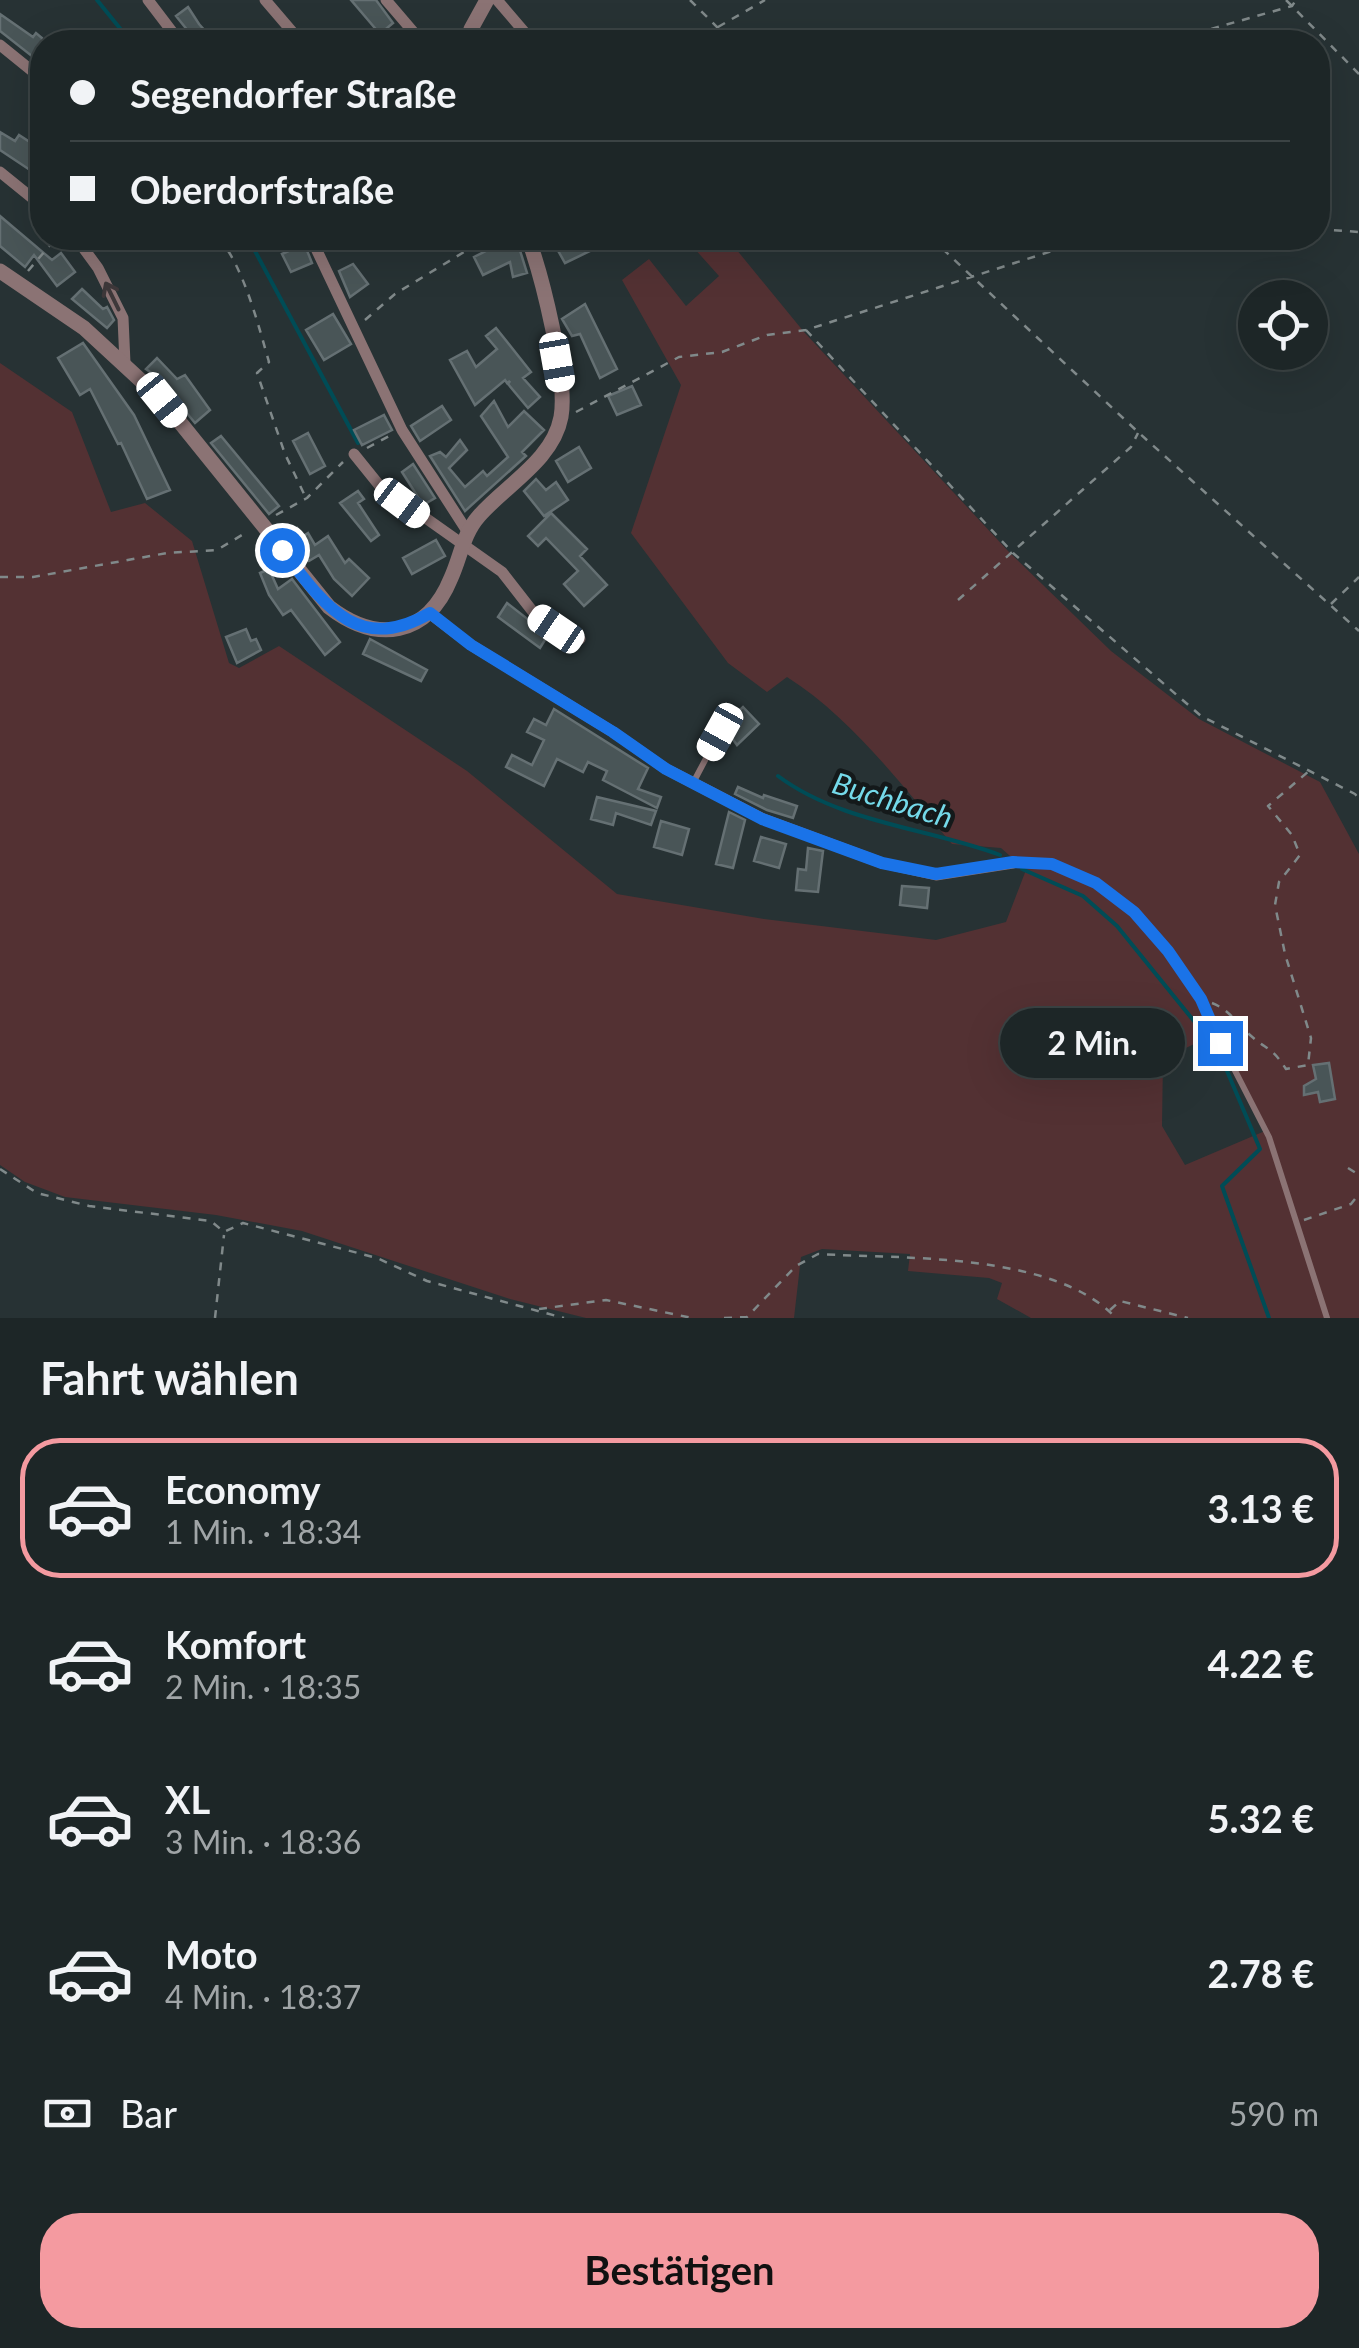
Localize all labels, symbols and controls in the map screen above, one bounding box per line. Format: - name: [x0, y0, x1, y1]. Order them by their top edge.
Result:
- text: Segendorfer Straße: [130, 70, 457, 116]
- text: Oberdorfstraße: [130, 166, 394, 212]
- map controls: [1238, 280, 1328, 370]
- button: locate: [1238, 280, 1328, 370]
- one-way arrow: [102, 282, 121, 312]
- car: [537, 330, 577, 394]
- car: [131, 367, 193, 433]
- car: [369, 473, 435, 533]
- route start: [260, 528, 305, 573]
- car: [523, 600, 589, 658]
- car: [692, 698, 748, 766]
- water label: Buchbach: [828, 764, 958, 834]
- callout: 2 Min.: [1000, 1008, 1185, 1078]
- route end: [1198, 1021, 1243, 1066]
- text: 2 Min.: [1047, 1023, 1138, 1062]
- text: Fahrt wählen: [40, 1351, 299, 1405]
- icon: car: [45, 1463, 135, 1553]
- text: Economy: [165, 1466, 320, 1512]
- text: 3.13 €: [1208, 1485, 1314, 1531]
- text: 1 Min. · 18:34: [165, 1512, 361, 1551]
- icon: car: [45, 1618, 135, 1708]
- text: Komfort: [165, 1621, 306, 1667]
- text: 4.22 €: [1208, 1640, 1314, 1686]
- text: 2 Min. · 18:35: [165, 1667, 361, 1706]
- icon: car: [45, 1773, 135, 1863]
- text: XL: [165, 1776, 210, 1822]
- text: 5.32 €: [1208, 1795, 1314, 1841]
- text: 3 Min. · 18:36: [165, 1822, 361, 1861]
- icon: car: [45, 1928, 135, 2018]
- text: Moto: [165, 1931, 258, 1977]
- text: 2.78 €: [1208, 1950, 1314, 1996]
- text: 4 Min. · 18:37: [165, 1977, 361, 2016]
- icon: cash: [40, 2086, 95, 2141]
- text: Bar: [120, 2090, 177, 2136]
- text: 590 m: [1229, 2094, 1319, 2133]
- button: Bestätigen: [40, 2213, 1319, 2328]

